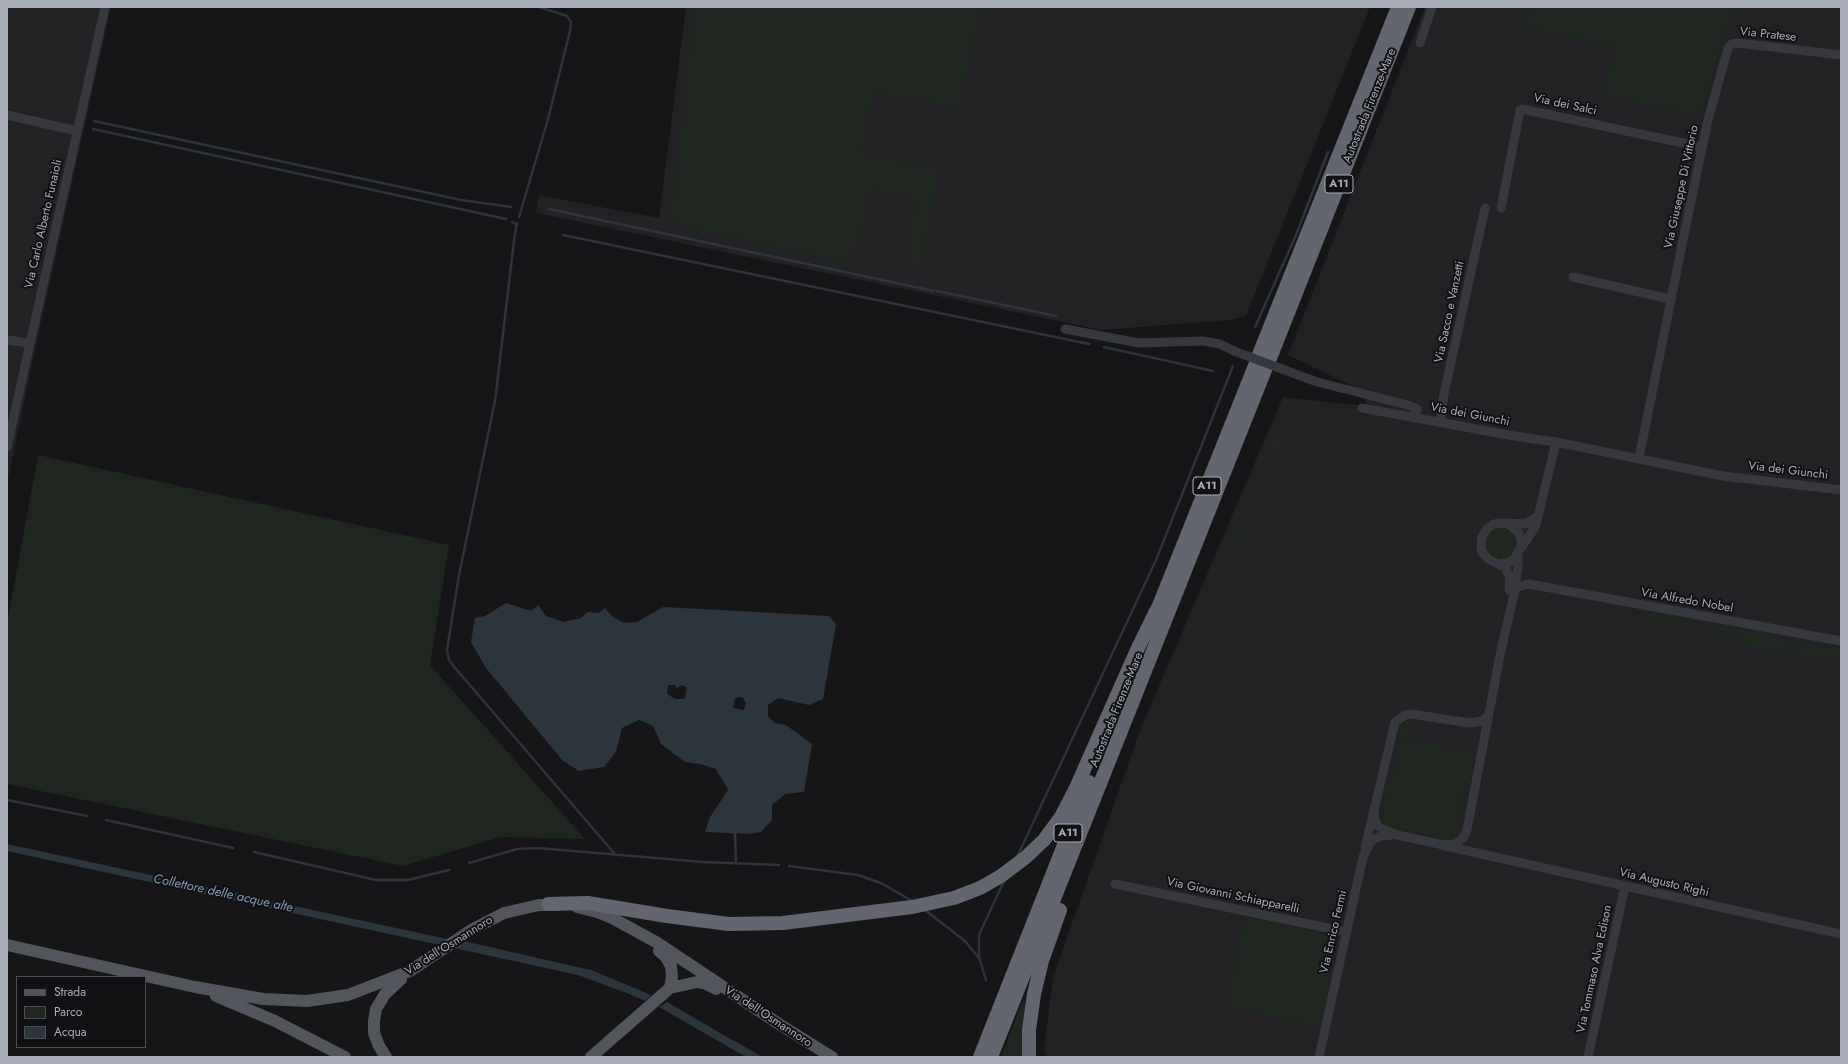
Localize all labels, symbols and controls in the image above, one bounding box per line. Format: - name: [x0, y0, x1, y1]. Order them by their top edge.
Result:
- street label: Via Pratese: [1739, 25, 1797, 45]
- street label: Autostrada Firenze-Mare: [1340, 47, 1400, 165]
- street label: Via dei Salci: [1532, 91, 1598, 119]
- street label: Via Giuseppe Di Vittorio: [1662, 124, 1702, 250]
- street label: Via Carlo Alberto Funaioli: [22, 158, 66, 290]
- road number: A11: [1325, 175, 1353, 193]
- street label: Via Sacco e Vanzetti: [1432, 260, 1468, 364]
- street label: Via dei Giunchi: [1429, 400, 1511, 430]
- street label: Via dei Giunchi: [1747, 459, 1829, 483]
- road number: A11: [1193, 477, 1221, 495]
- street label: Via Alfredo Nobel: [1640, 586, 1734, 616]
- street label: Autostrada Firenze-Mare: [1087, 651, 1147, 769]
- road number: A11: [1054, 824, 1082, 842]
- street label: Via Augusto Righi: [1618, 866, 1710, 900]
- water label: Collettore delle acque alte: [152, 872, 294, 916]
- street label: Via Giovanni Schiapparelli: [1165, 875, 1301, 917]
- street label: Via Enrico Fermi: [1317, 889, 1351, 975]
- street label: Via Tommaso Alva Edison: [1574, 904, 1616, 1034]
- street label: Via dell'Osmannoro: [402, 913, 496, 979]
- legend: [16, 976, 146, 1048]
- text: Strada: [54, 983, 86, 1001]
- street label: Via dell'Osmannoro: [722, 983, 814, 1051]
- text: Parco: [54, 1003, 82, 1021]
- text: Acqua: [54, 1023, 87, 1041]

